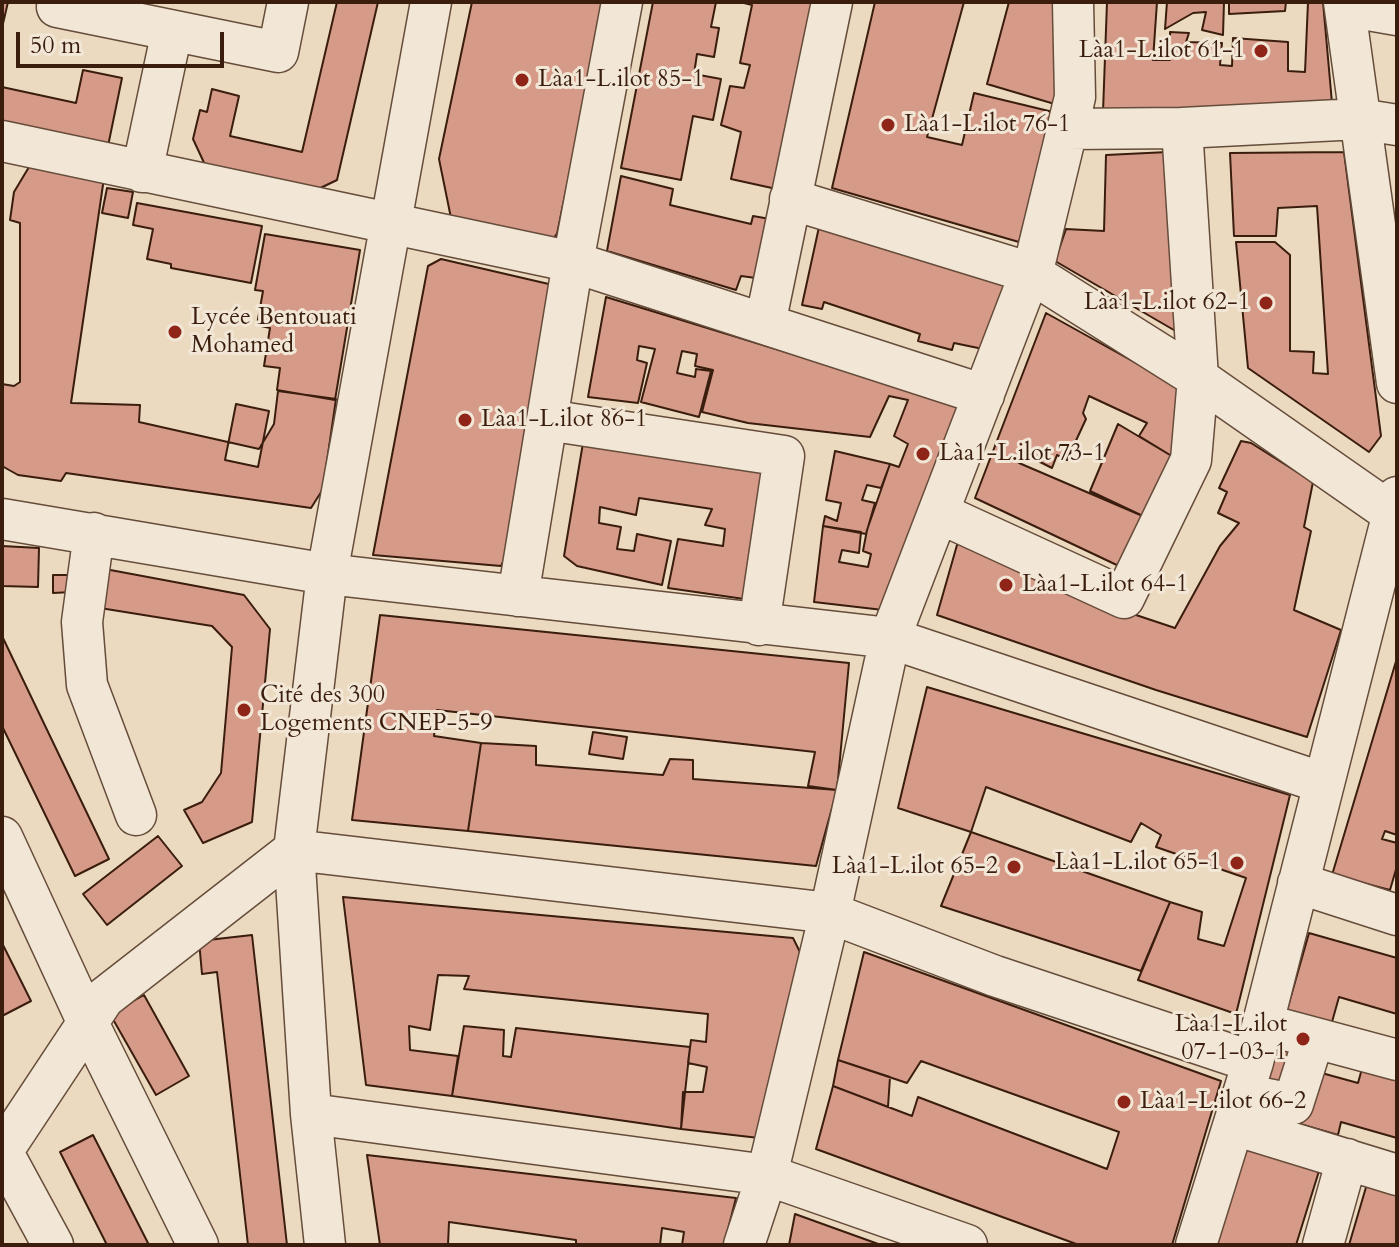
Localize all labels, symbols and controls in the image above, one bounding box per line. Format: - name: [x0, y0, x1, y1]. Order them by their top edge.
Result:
- scale bar: [20, 16, 228, 66]
- text: 50 m: [30, 29, 81, 62]
- place label: Làa1-L.ilot 61-1: [1079, 37, 1245, 65]
- marker: Làa1-L.ilot 61-1: [1252, 42, 1270, 60]
- place label: Làa1-L.ilot 85-1: [538, 66, 704, 94]
- marker: Làa1-L.ilot 85-1: [513, 71, 531, 89]
- place label: Làa1-L.ilot 76-1: [904, 111, 1070, 139]
- marker: Làa1-L.ilot 76-1: [879, 116, 897, 134]
- place label: Làa1-L.ilot 62-1: [1084, 289, 1250, 317]
- marker: Làa1-L.ilot 62-1: [1257, 294, 1275, 312]
- place label: Lycée Bentouati Mohamed: [191, 304, 357, 360]
- marker: Lycée Bentouati Mohamed: [166, 323, 184, 341]
- place label: Làa1-L.ilot 86-1: [481, 406, 647, 434]
- marker: Làa1-L.ilot 86-1: [456, 411, 474, 429]
- place label: Làa1-L.ilot 73-1: [939, 440, 1105, 468]
- marker: Làa1-L.ilot 73-1: [914, 445, 932, 463]
- place label: Làa1-L.ilot 64-1: [1022, 571, 1188, 599]
- marker: Làa1-L.ilot 64-1: [997, 576, 1015, 594]
- place label: Cité des 300 Logements CNEP-5-9: [260, 682, 493, 738]
- marker: Cité des 300 Logements CNEP-5-9: [235, 701, 253, 719]
- place label: Làa1-L.ilot 65-1: [1055, 849, 1221, 877]
- place label: Làa1-L.ilot 65-2: [832, 853, 998, 881]
- marker: Làa1-L.ilot 65-1: [1228, 854, 1246, 872]
- marker: Làa1-L.ilot 65-2: [1005, 858, 1023, 876]
- place label: Làa1-L.ilot 07-1-03-1: [1175, 1011, 1287, 1067]
- marker: Làa1-L.ilot 07-1-03-1: [1294, 1030, 1312, 1048]
- place label: Làa1-L.ilot 66-2: [1140, 1088, 1306, 1116]
- marker: Làa1-L.ilot 66-2: [1115, 1093, 1133, 1111]

